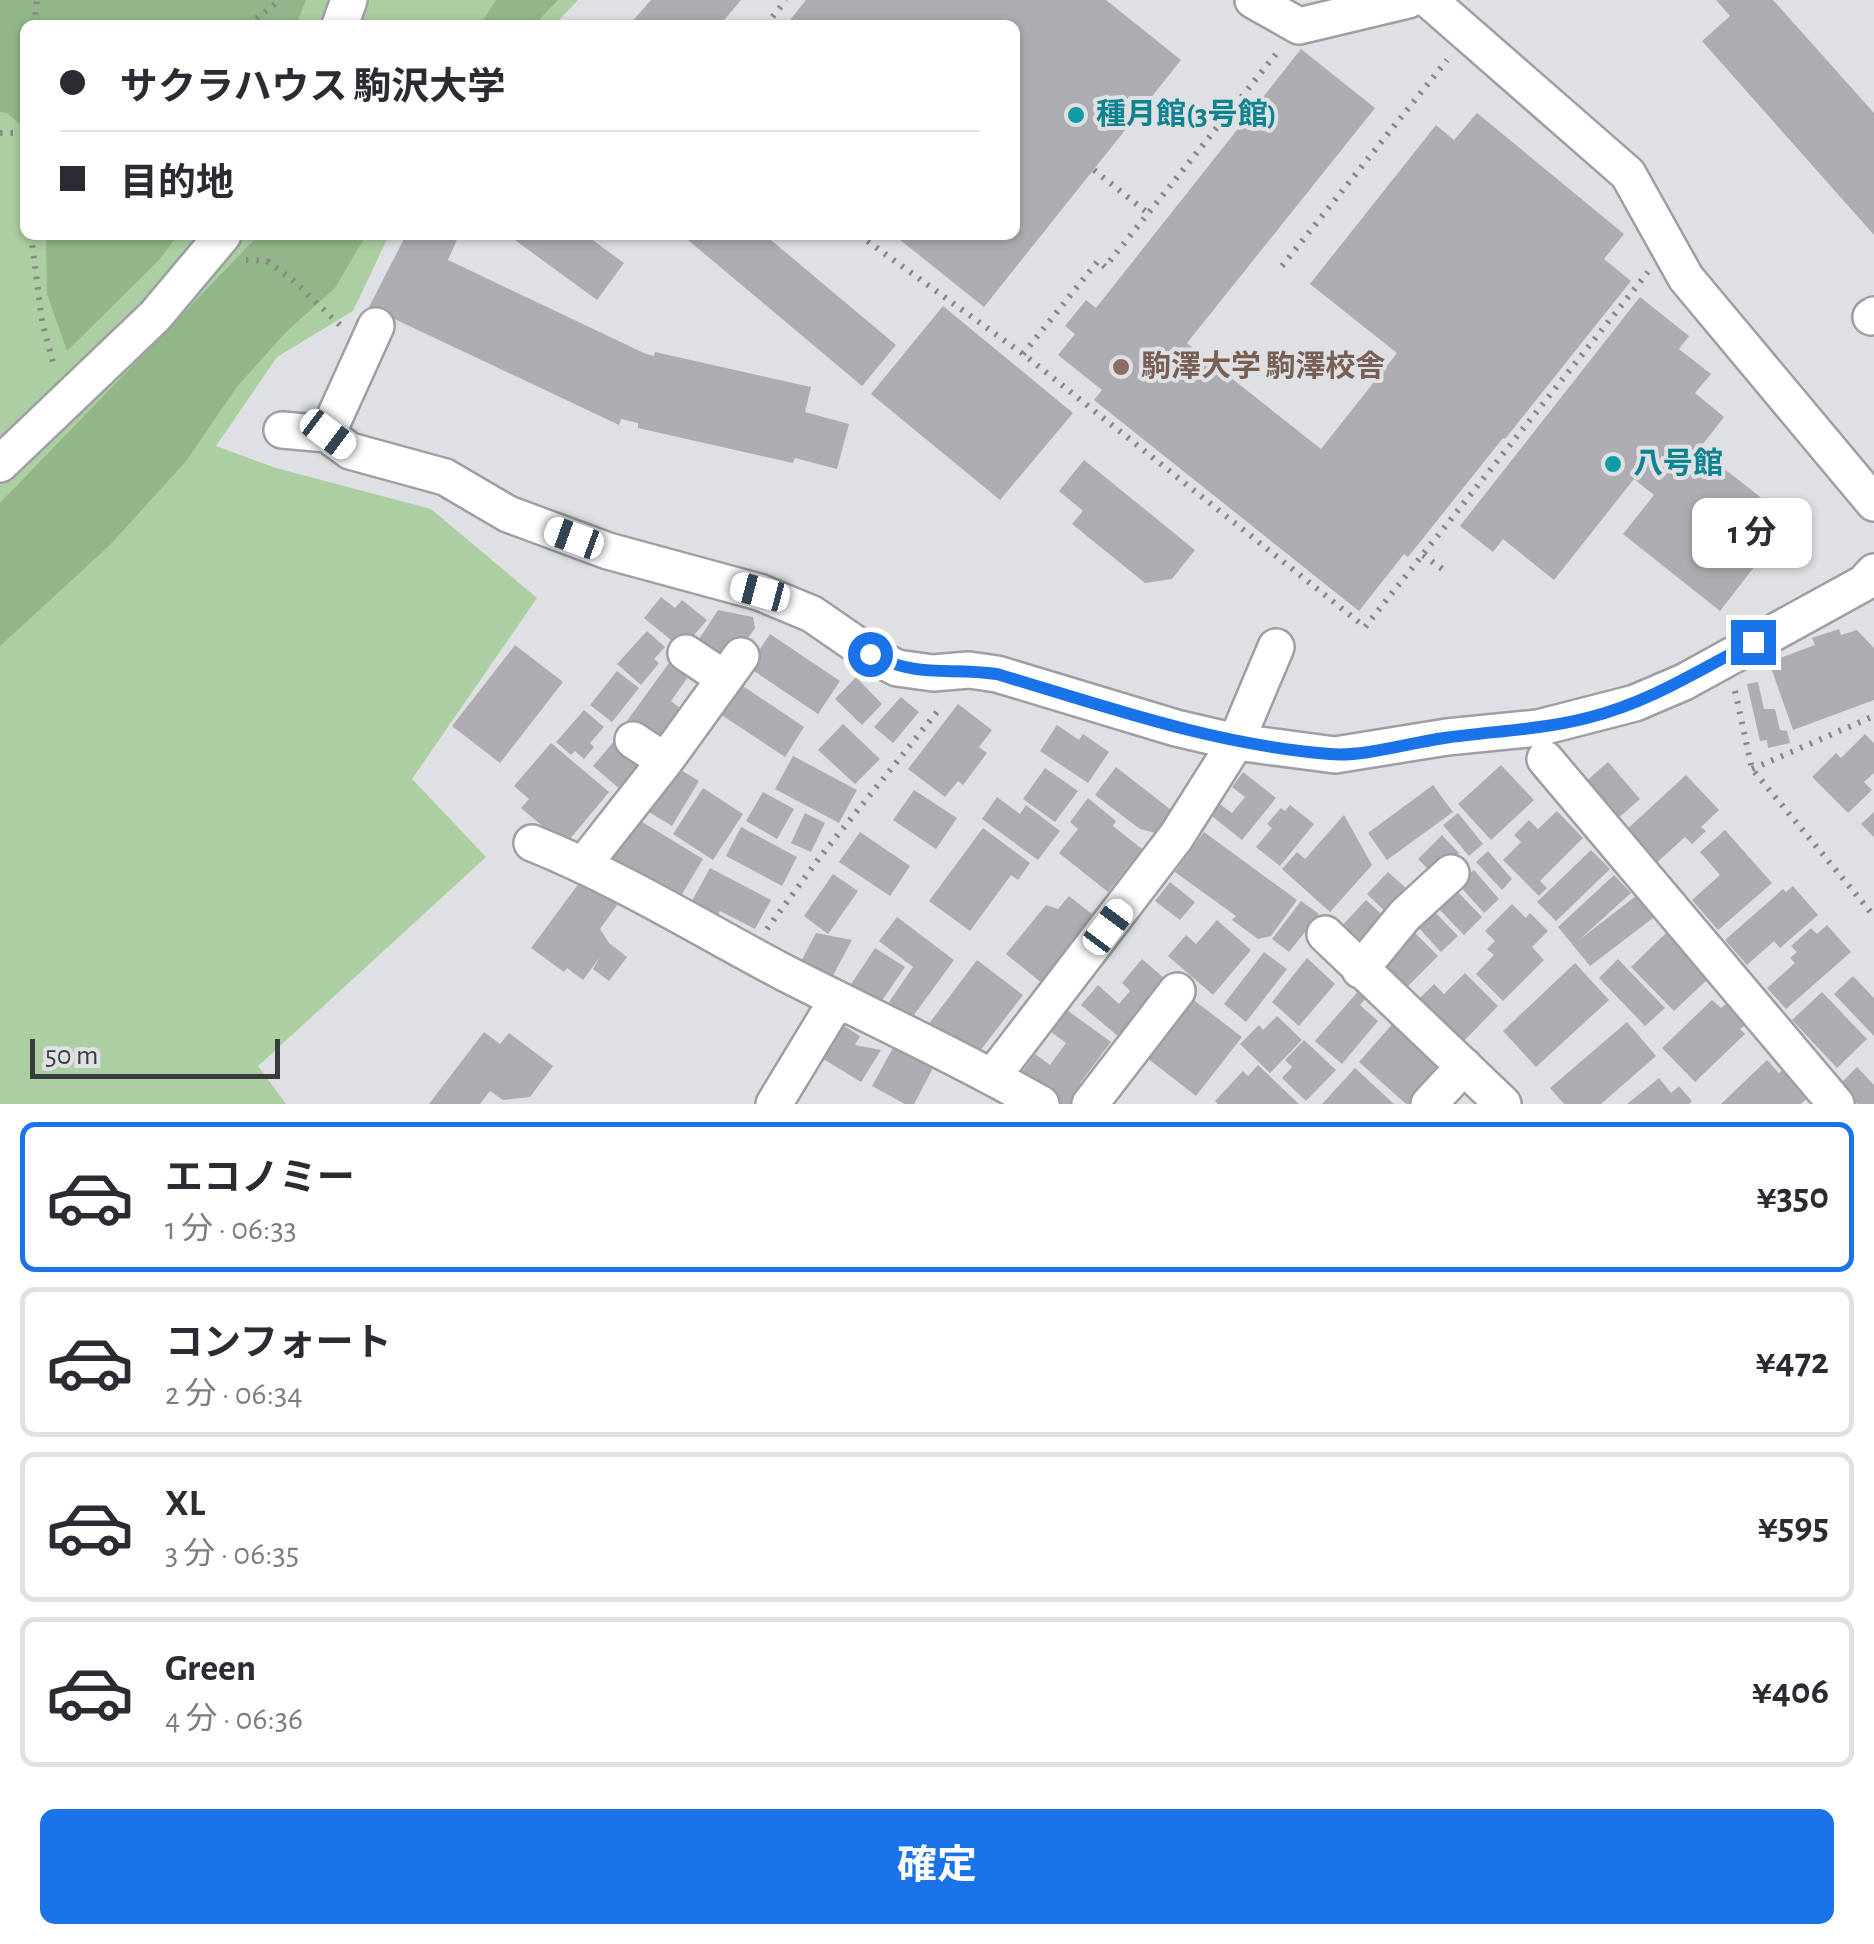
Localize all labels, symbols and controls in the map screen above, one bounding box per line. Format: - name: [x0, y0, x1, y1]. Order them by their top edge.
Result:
- text: サクラハウス 駒沢大学: [120, 69, 505, 107]
- place label: 種月館(3号館): [1096, 98, 1277, 130]
- marker: 種月館(3号館): [1065, 104, 1087, 126]
- text: 目的地: [120, 165, 234, 203]
- place label: 駒澤大学 駒澤校舎: [1141, 350, 1386, 382]
- marker: 駒澤大学 駒澤校舎: [1110, 356, 1132, 378]
- car: [295, 404, 361, 464]
- place label: 八号館: [1633, 447, 1723, 479]
- marker: 八号館: [1602, 453, 1624, 475]
- callout: 1 分: [1693, 497, 1813, 567]
- car: [541, 514, 607, 562]
- text: 1 分: [1728, 517, 1776, 549]
- car: [727, 570, 793, 614]
- route end: [1731, 620, 1776, 665]
- route start: [848, 632, 893, 677]
- car: [1078, 894, 1138, 960]
- scale bar: [30, 1034, 280, 1078]
- text: 50 m: [45, 1042, 99, 1070]
- icon: car: [45, 1152, 135, 1242]
- text: エコノミー: [165, 1160, 355, 1198]
- text: ¥350: [1756, 1178, 1829, 1216]
- text: 1 分 · 06:33: [165, 1213, 297, 1245]
- icon: car: [45, 1317, 135, 1407]
- text: コンフォート: [165, 1325, 392, 1363]
- text: ¥472: [1756, 1343, 1829, 1381]
- text: 2 分 · 06:34: [165, 1378, 303, 1410]
- icon: car: [45, 1482, 135, 1572]
- text: XL: [165, 1485, 205, 1523]
- text: ¥595: [1758, 1508, 1829, 1546]
- text: 3 分 · 06:35: [165, 1538, 299, 1570]
- icon: car: [45, 1647, 135, 1737]
- text: Green: [165, 1650, 256, 1688]
- text: ¥406: [1752, 1673, 1829, 1711]
- text: 4 分 · 06:36: [165, 1703, 303, 1735]
- button: 確定: [40, 1809, 1834, 1924]

